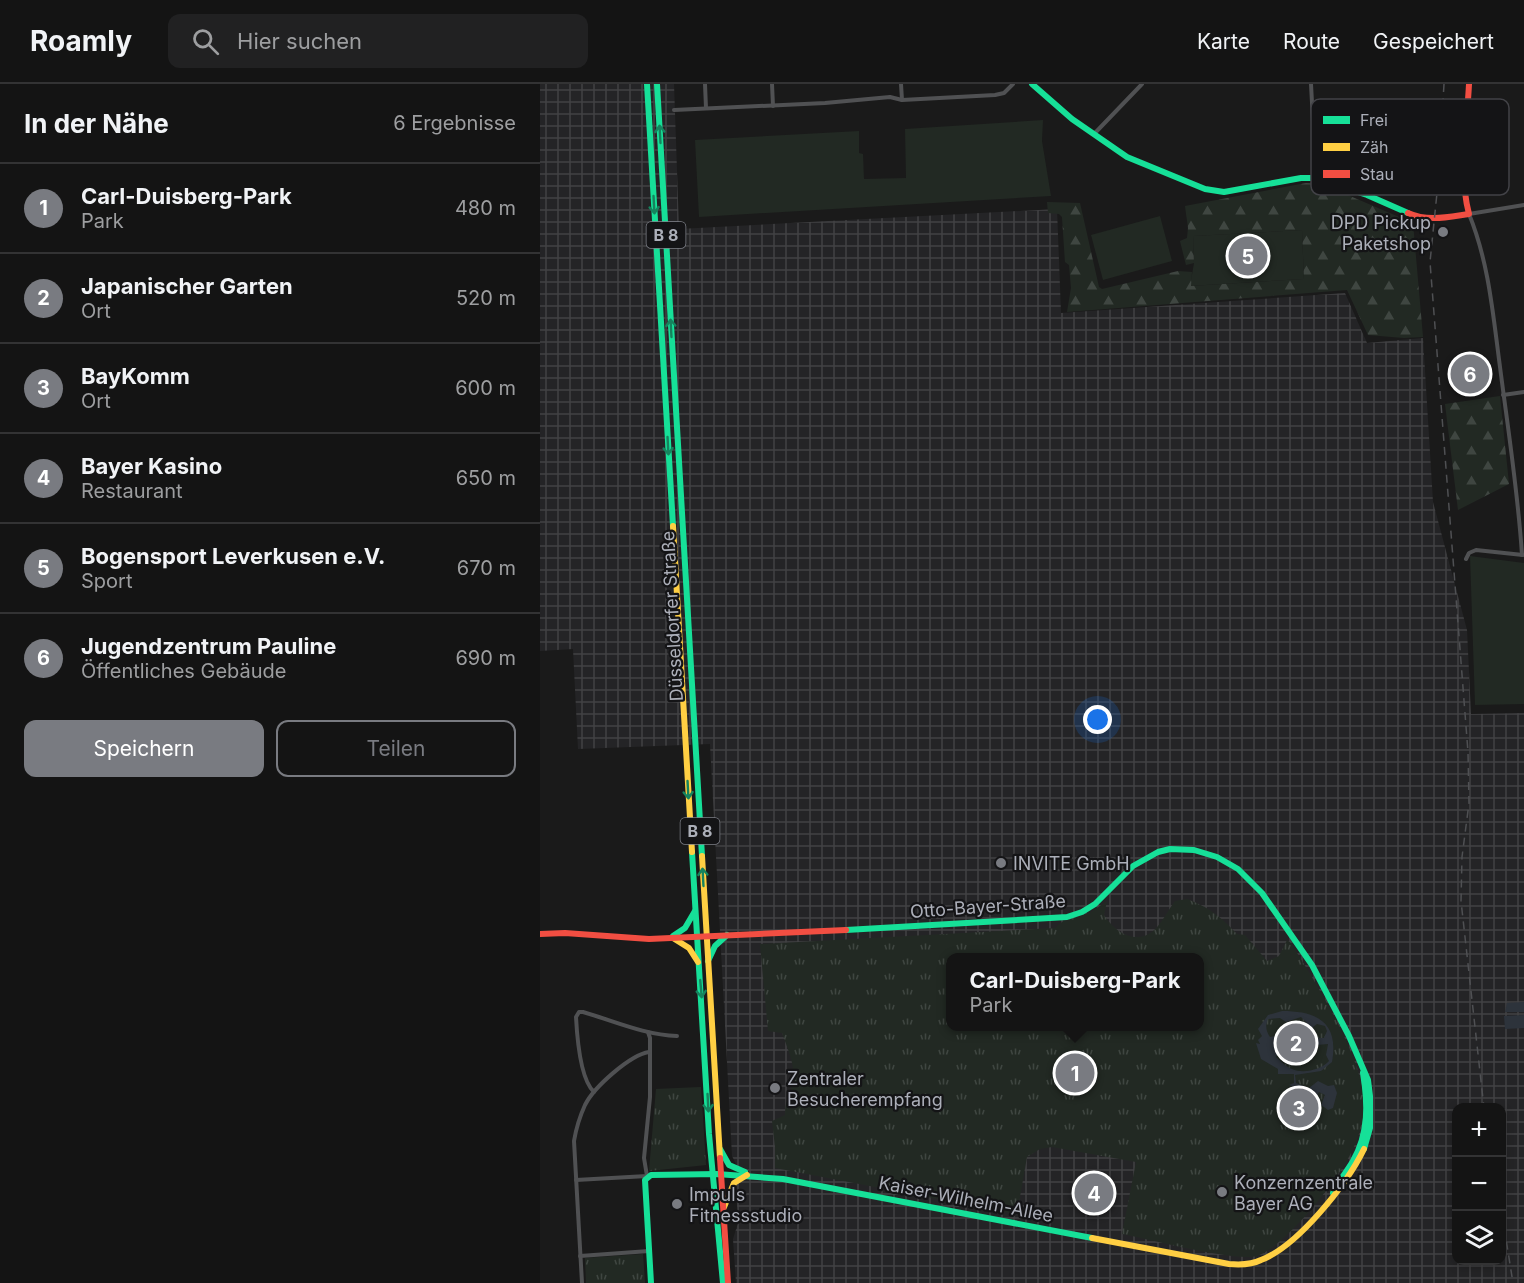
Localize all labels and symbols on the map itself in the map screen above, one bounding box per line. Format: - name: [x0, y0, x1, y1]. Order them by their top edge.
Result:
- legend: [1311, 99, 1509, 195]
- text: Frei: [1360, 110, 1388, 130]
- one-way arrow: [654, 124, 665, 144]
- text: Zäh: [1360, 137, 1389, 157]
- text: Stau: [1360, 164, 1394, 184]
- one-way arrow: [649, 195, 660, 215]
- place label: DPD Pickup Paketshop: [1331, 212, 1431, 254]
- road number: B 8: [646, 222, 686, 248]
- marker: DPD Pickup Paketshop: [1436, 225, 1450, 239]
- pin: 5: [1228, 234, 1268, 279]
- one-way arrow: [665, 319, 676, 339]
- pin: 6: [1450, 352, 1490, 396]
- one-way arrow: [662, 436, 673, 456]
- street label: Düsseldorfer Straße: [657, 530, 687, 702]
- your location: [1083, 705, 1112, 734]
- one-way arrow: [682, 780, 693, 800]
- road number: B 8: [680, 818, 720, 844]
- place label: INVITE GmbH: [1013, 853, 1130, 874]
- marker: INVITE GmbH: [994, 856, 1008, 870]
- one-way arrow: [697, 868, 708, 888]
- street label: Otto-Bayer-Straße: [909, 890, 1067, 922]
- one-way arrow: [696, 978, 707, 998]
- pin: 2: [1276, 1020, 1316, 1066]
- pin: 1: [1056, 1050, 1094, 1096]
- place label: Zentraler Besucherempfang: [787, 1068, 943, 1110]
- marker: Zentraler Besucherempfang: [768, 1081, 782, 1095]
- pin: 3: [1280, 1086, 1318, 1130]
- one-way arrow: [702, 1092, 713, 1112]
- pin: 4: [1074, 1170, 1114, 1216]
- street label: Kaiser-Wilhelm-Allee: [877, 1172, 1055, 1226]
- place label: Konzernzentrale Bayer AG: [1234, 1172, 1373, 1214]
- place label: Impuls Fitnessstudio: [689, 1184, 802, 1226]
- marker: Konzernzentrale Bayer AG: [1215, 1185, 1229, 1199]
- marker: Impuls Fitnessstudio: [670, 1197, 684, 1211]

